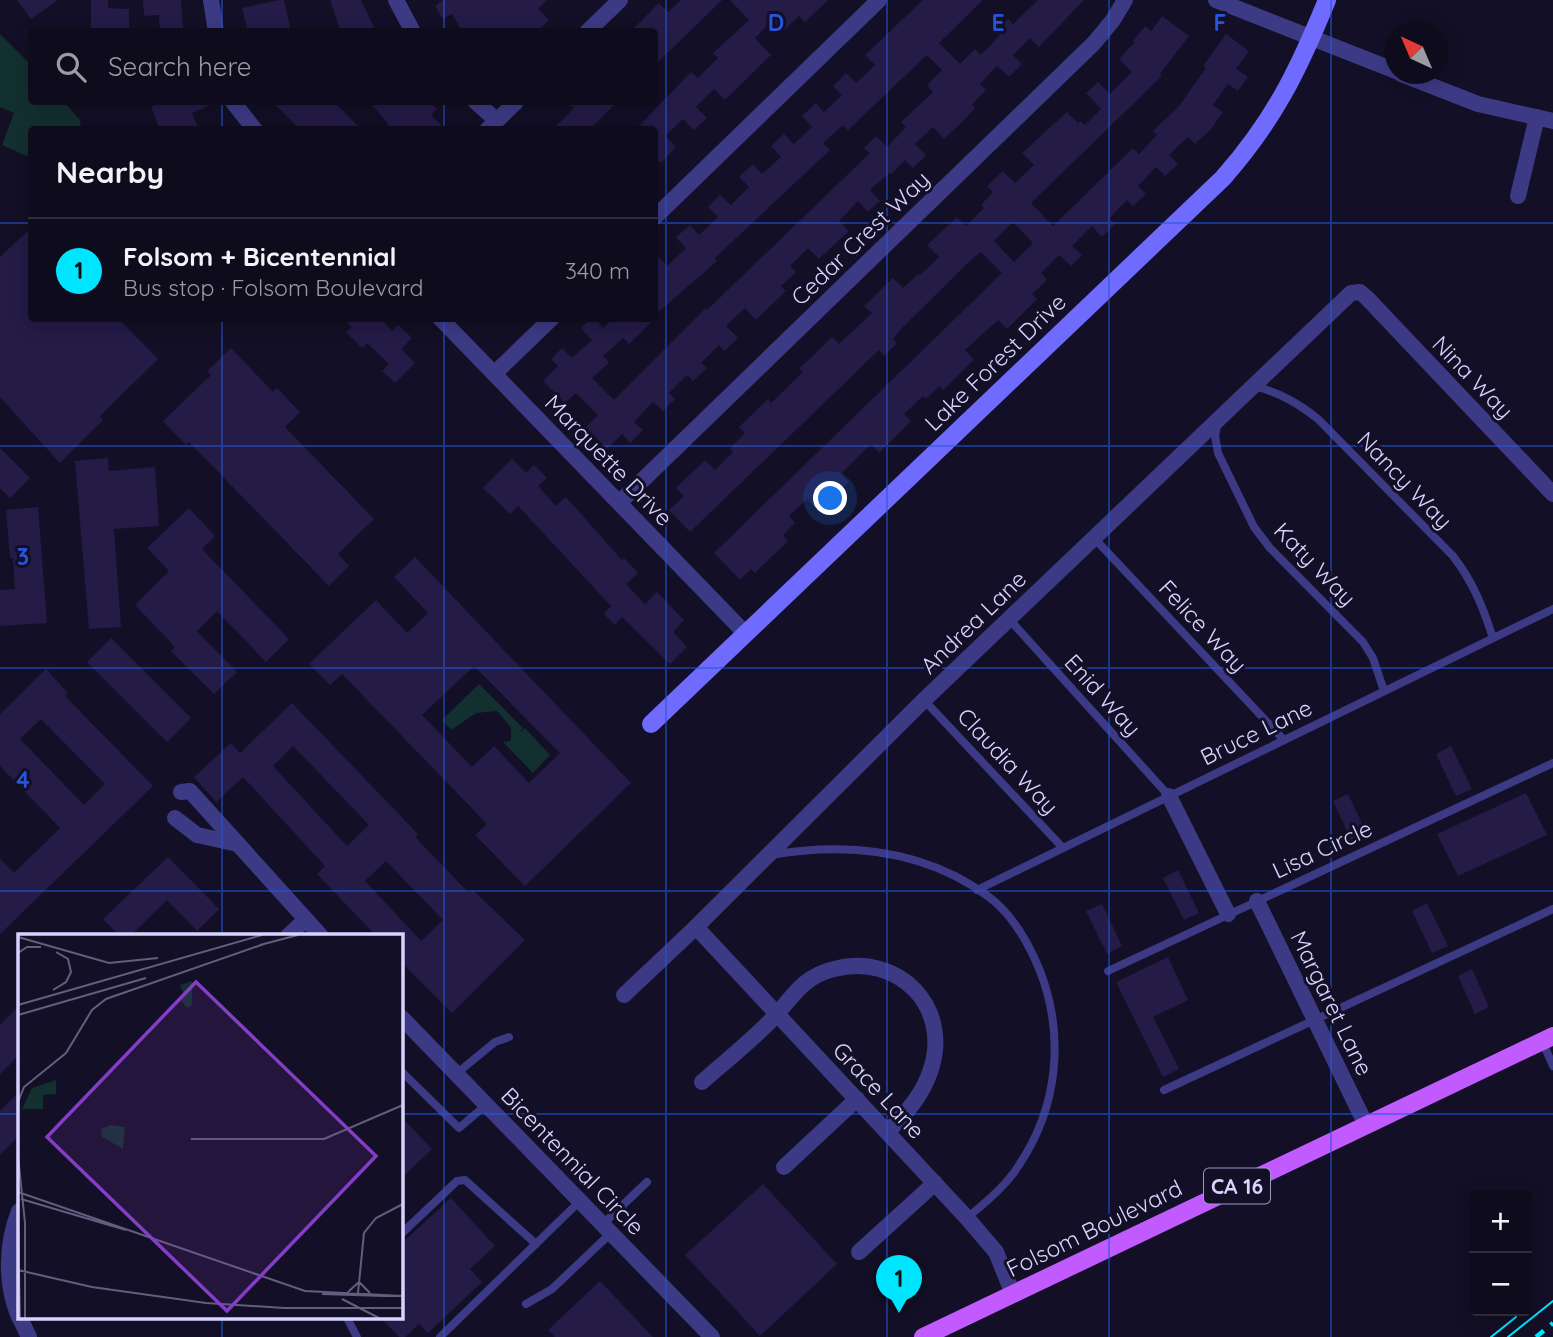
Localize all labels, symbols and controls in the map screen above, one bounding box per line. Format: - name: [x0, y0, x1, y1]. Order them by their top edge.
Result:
- text: D: [768, 8, 784, 37]
- text: E: [991, 8, 1005, 37]
- text: F: [1214, 8, 1226, 37]
- north arrow: [1385, 21, 1448, 84]
- search box: [28, 28, 658, 105]
- icon: search: [52, 48, 90, 86]
- text: Search here: [108, 50, 252, 83]
- text: Nearby: [56, 153, 164, 191]
- street label: Cedar Crest Way: [785, 165, 935, 311]
- text: Folsom + Bicentennial: [123, 240, 397, 273]
- text: 1: [75, 256, 83, 285]
- text: 340 m: [565, 256, 630, 285]
- text: Bus stop · Folsom Boulevard: [123, 273, 423, 302]
- street label: Lake Forest Drive: [918, 287, 1072, 437]
- street label: Nina Way: [1426, 329, 1520, 425]
- street label: Marquette Drive: [539, 388, 679, 532]
- street label: Nancy Way: [1351, 425, 1459, 535]
- your location: [813, 481, 847, 515]
- street label: Katy Way: [1268, 516, 1362, 612]
- text: 3: [17, 542, 29, 571]
- street label: Andrea Lane: [914, 564, 1032, 680]
- street label: Felice Way: [1153, 574, 1253, 678]
- street label: Enid Way: [1059, 648, 1147, 742]
- street label: Bruce Lane: [1195, 693, 1317, 771]
- street label: Claudia Way: [951, 702, 1065, 820]
- text: 4: [16, 765, 30, 794]
- street label: Lisa Circle: [1268, 813, 1376, 885]
- street label: Margaret Lane: [1284, 926, 1380, 1080]
- inset map: [18, 934, 402, 1320]
- street label: Grace Lane: [827, 1035, 931, 1145]
- street label: Bicentennial Circle: [495, 1081, 651, 1241]
- road number: CA 16: [1204, 1168, 1270, 1204]
- street label: Folsom Boulevard: [1001, 1173, 1187, 1283]
- map controls: [1469, 1190, 1532, 1316]
- button: +: [1469, 1190, 1532, 1253]
- button: −: [1469, 1253, 1532, 1316]
- pin: 1: [876, 1255, 922, 1313]

